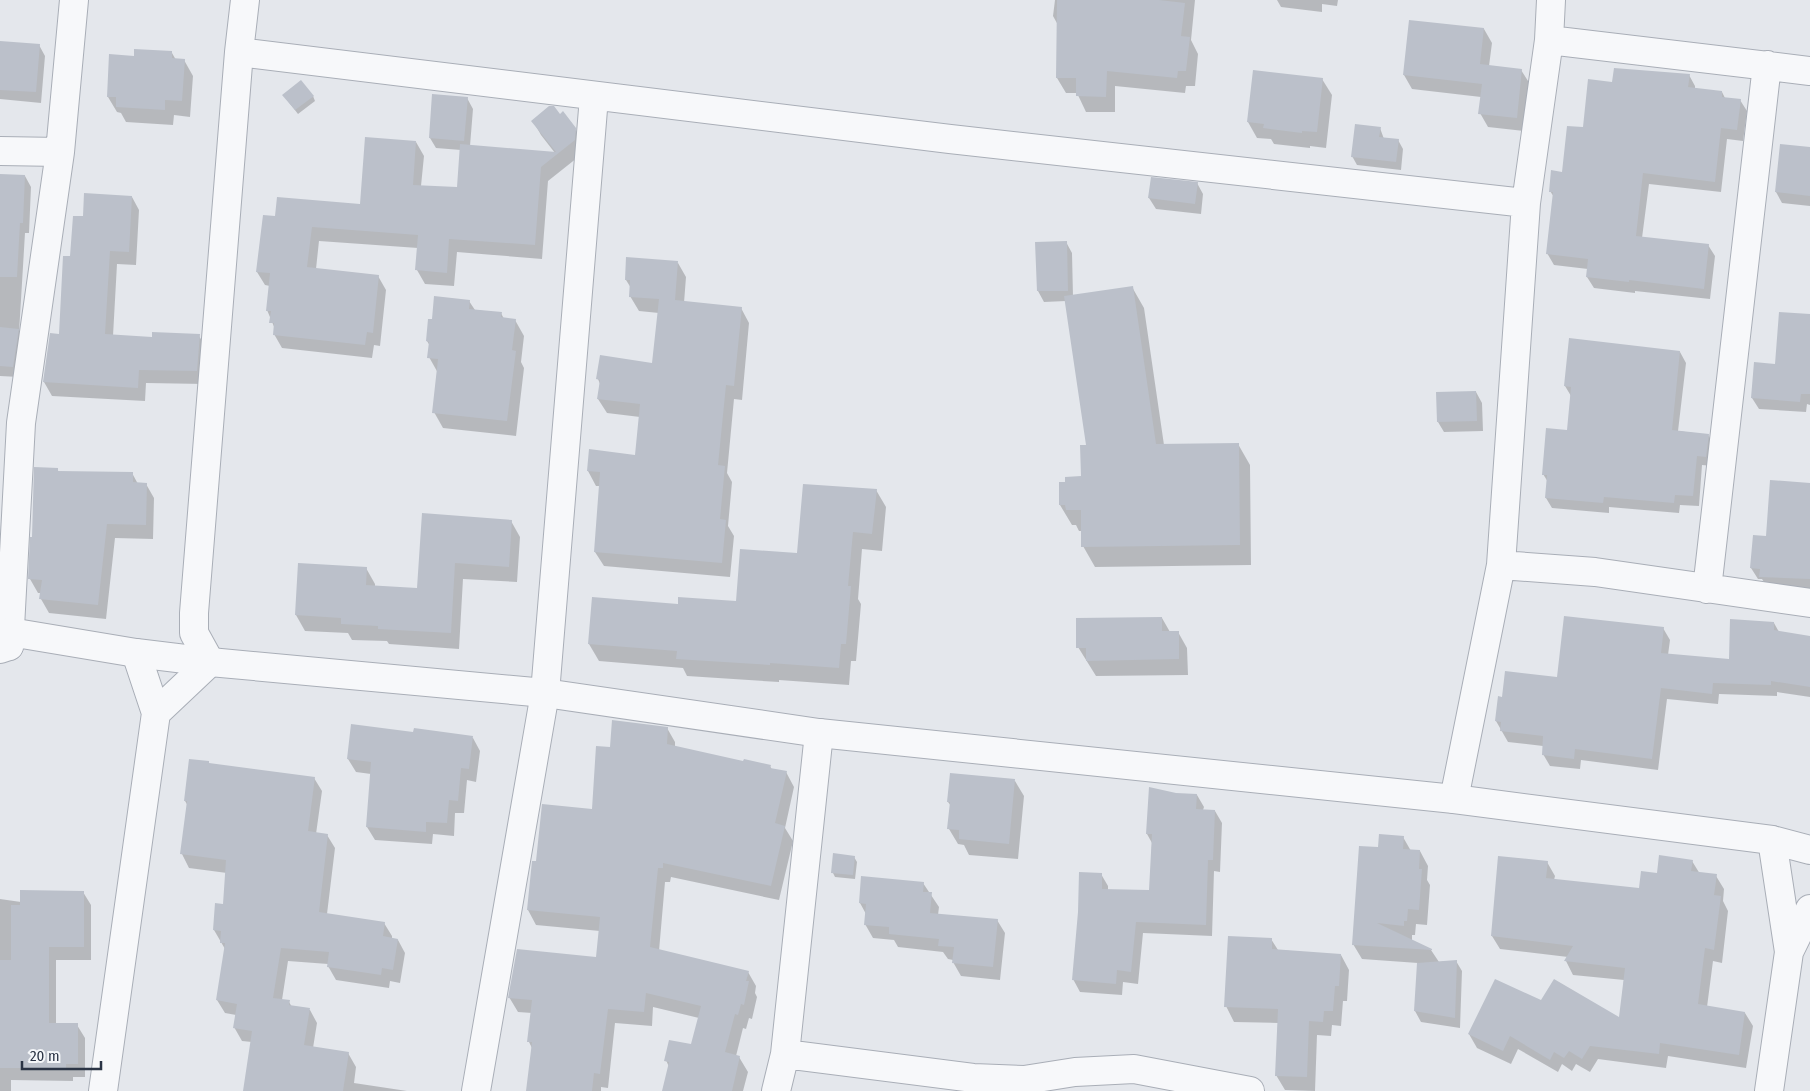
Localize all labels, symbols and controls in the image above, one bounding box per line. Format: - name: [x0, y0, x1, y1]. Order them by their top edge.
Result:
- scale bar: [22, 1038, 101, 1070]
- text: 20 m: [30, 1047, 60, 1065]

